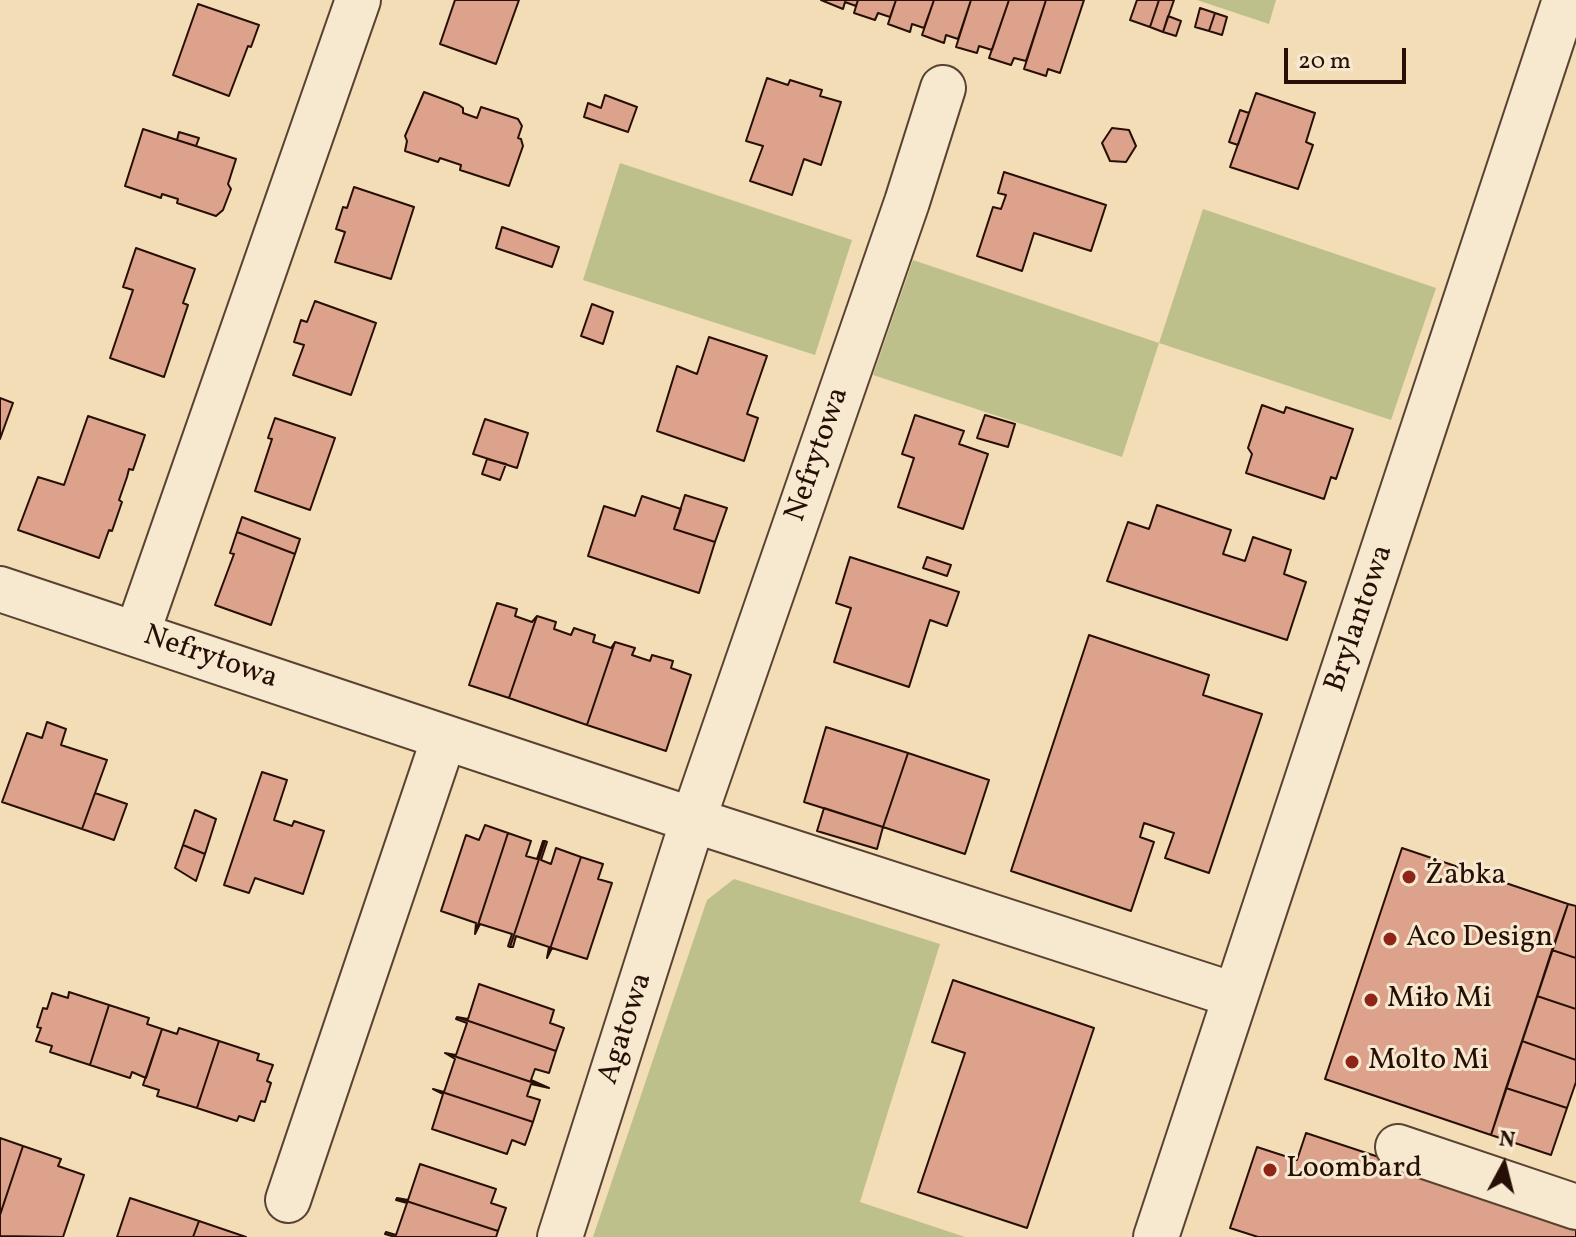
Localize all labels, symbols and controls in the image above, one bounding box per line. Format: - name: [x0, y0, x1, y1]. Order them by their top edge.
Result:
- scale bar: [1288, 32, 1410, 82]
- text: 20 m: [1298, 45, 1351, 79]
- street label: Nefrytowa: [779, 383, 859, 527]
- street label: Brylantowa: [1319, 541, 1403, 697]
- street label: Nefrytowa: [138, 619, 282, 699]
- place label: Żabka: [1425, 859, 1506, 895]
- marker: Żabka: [1400, 868, 1418, 886]
- place label: Aco Design: [1406, 921, 1553, 957]
- marker: Aco Design: [1381, 930, 1399, 948]
- street label: Agatowa: [592, 969, 662, 1089]
- place label: Miło Mi: [1387, 982, 1492, 1018]
- marker: Miło Mi: [1362, 991, 1380, 1009]
- place label: Molto Mi: [1368, 1044, 1489, 1080]
- marker: Molto Mi: [1343, 1053, 1361, 1071]
- text: N: [1497, 1124, 1517, 1157]
- north arrow: [1464, 1125, 1544, 1205]
- place label: Loombard: [1286, 1152, 1422, 1188]
- marker: Loombard: [1261, 1161, 1279, 1179]

